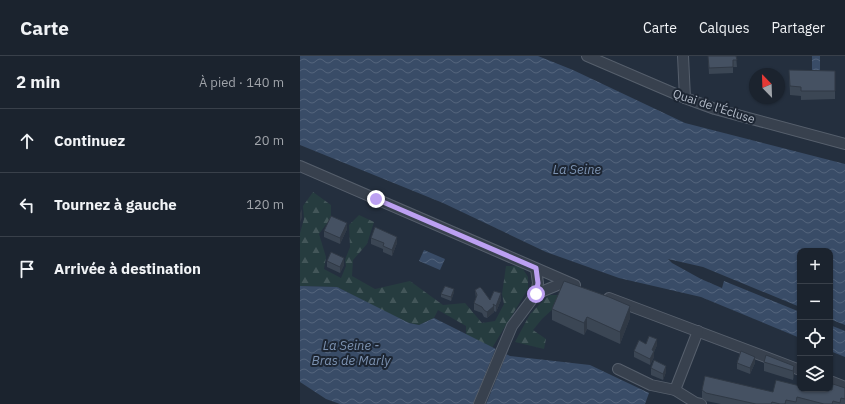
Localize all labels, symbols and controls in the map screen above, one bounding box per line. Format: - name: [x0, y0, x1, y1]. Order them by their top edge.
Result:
- text: Carte: [20, 16, 69, 40]
- text: Carte: [643, 19, 677, 37]
- text: Calques: [699, 19, 749, 37]
- text: Partager: [771, 19, 825, 37]
- north arrow: [749, 68, 785, 104]
- text: 2 min: [16, 71, 60, 93]
- text: À pied · 140 m: [199, 74, 284, 91]
- street label: Quai de l'Écluse: [671, 86, 757, 126]
- icon: ahead: [16, 130, 38, 152]
- text: Continuez: [54, 131, 125, 150]
- text: 20 m: [254, 132, 284, 149]
- water label: La Seine: [553, 161, 602, 178]
- route end: [367, 190, 385, 208]
- icon: left: [16, 194, 38, 216]
- text: Tournez à gauche: [54, 195, 177, 214]
- text: 120 m: [246, 196, 284, 213]
- map controls: [797, 248, 833, 392]
- button: +: [797, 248, 833, 284]
- icon: arrive: [16, 258, 38, 280]
- text: Arrivée à destination: [54, 259, 201, 278]
- button: −: [797, 284, 833, 320]
- route start: [527, 285, 545, 303]
- button: locate: [797, 320, 833, 356]
- water label: La Seine - Bras de Marly: [312, 337, 391, 369]
- button: layers: [797, 356, 833, 392]

